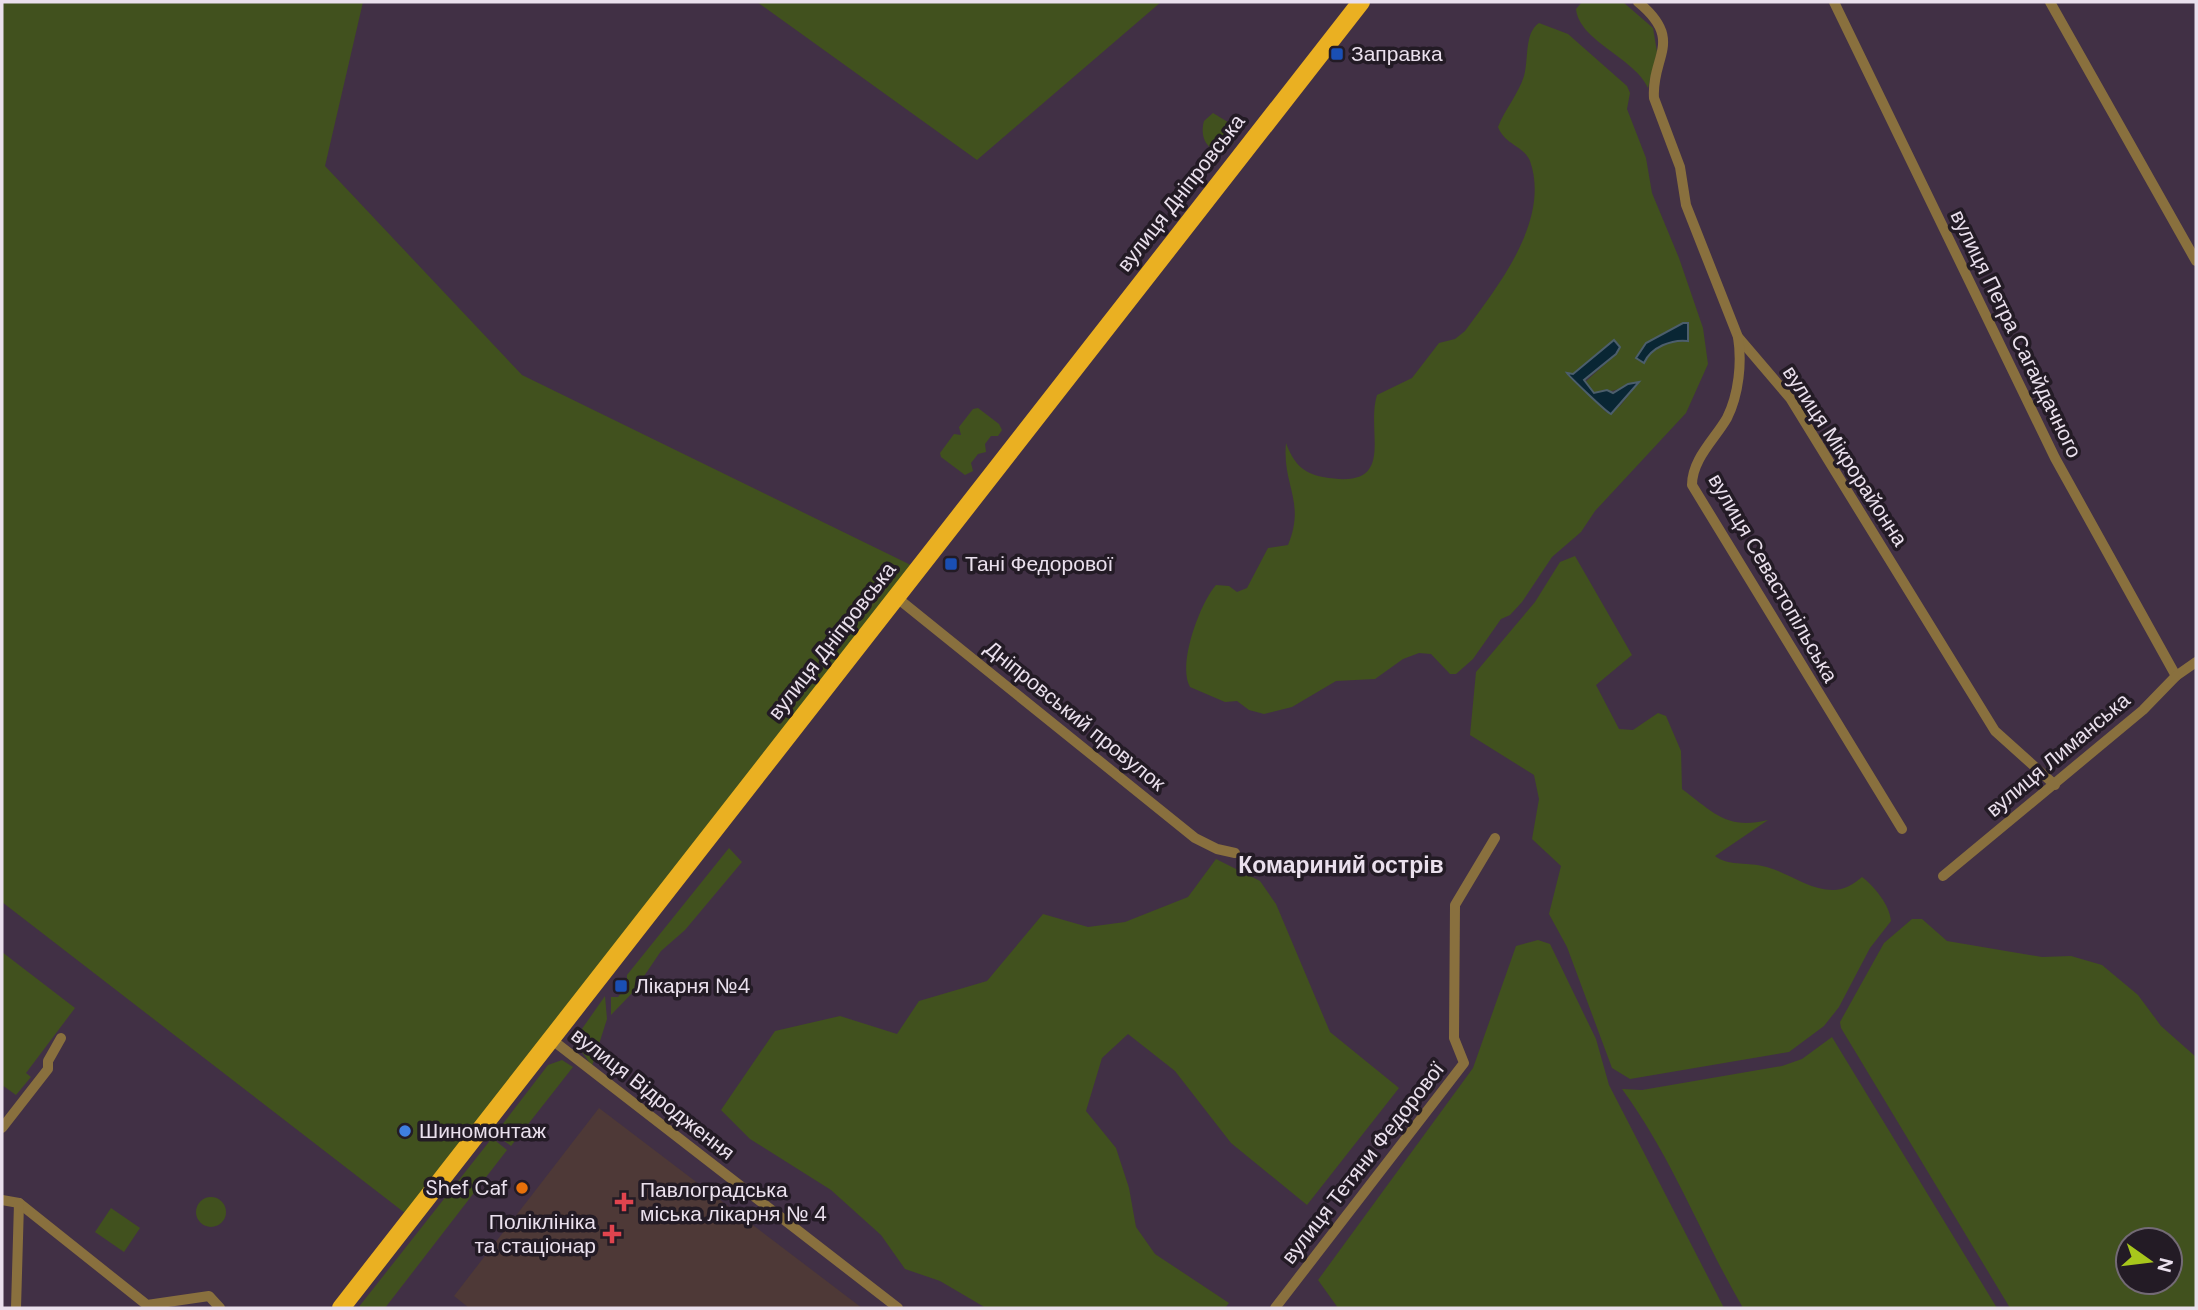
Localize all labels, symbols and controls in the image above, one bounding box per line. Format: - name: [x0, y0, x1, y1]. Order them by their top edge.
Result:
- place label: Заправка: [1351, 40, 1443, 68]
- marker: Заправка: [1329, 46, 1345, 62]
- street label: вулиця Дніпровська: [1111, 108, 1252, 278]
- street label: вулиця Петра Сагайдачного: [1944, 205, 2088, 463]
- street label: вулиця Мікрорайонна: [1776, 360, 1914, 552]
- street label: вулиця Севастопільська: [1702, 468, 1844, 688]
- place label: Тані Федорової: [965, 550, 1113, 578]
- street label: вулиця Дніпровська: [762, 556, 903, 726]
- marker: Тані Федорової: [943, 556, 959, 572]
- street label: Дніпровський провулок: [979, 634, 1172, 798]
- street label: вулиця Лиманська: [1980, 686, 2136, 823]
- district label: Комариний острів: [1238, 850, 1444, 880]
- place label: Лікарня №4: [635, 972, 751, 1000]
- marker: Лікарня №4: [613, 978, 629, 994]
- street label: вулиця Відродження: [566, 1021, 740, 1167]
- street label: вулиця Тетяни Федорової: [1275, 1056, 1451, 1270]
- place label: Шиномонтаж: [419, 1117, 546, 1145]
- marker: Шиномонтаж: [397, 1123, 413, 1139]
- place label: Shef Caf: [425, 1174, 508, 1202]
- place label: Павлоградська міська лікарня № 4: [640, 1176, 827, 1228]
- marker: Shef Caf: [514, 1180, 530, 1196]
- marker: Павлоградська міська лікарня № 4: [614, 1192, 634, 1212]
- place label: Поліклініка та стаціонар: [474, 1208, 596, 1260]
- marker: Поліклініка та стаціонар: [602, 1224, 622, 1244]
- north arrow: [2114, 1226, 2184, 1296]
- text: N: [2151, 1255, 2179, 1275]

